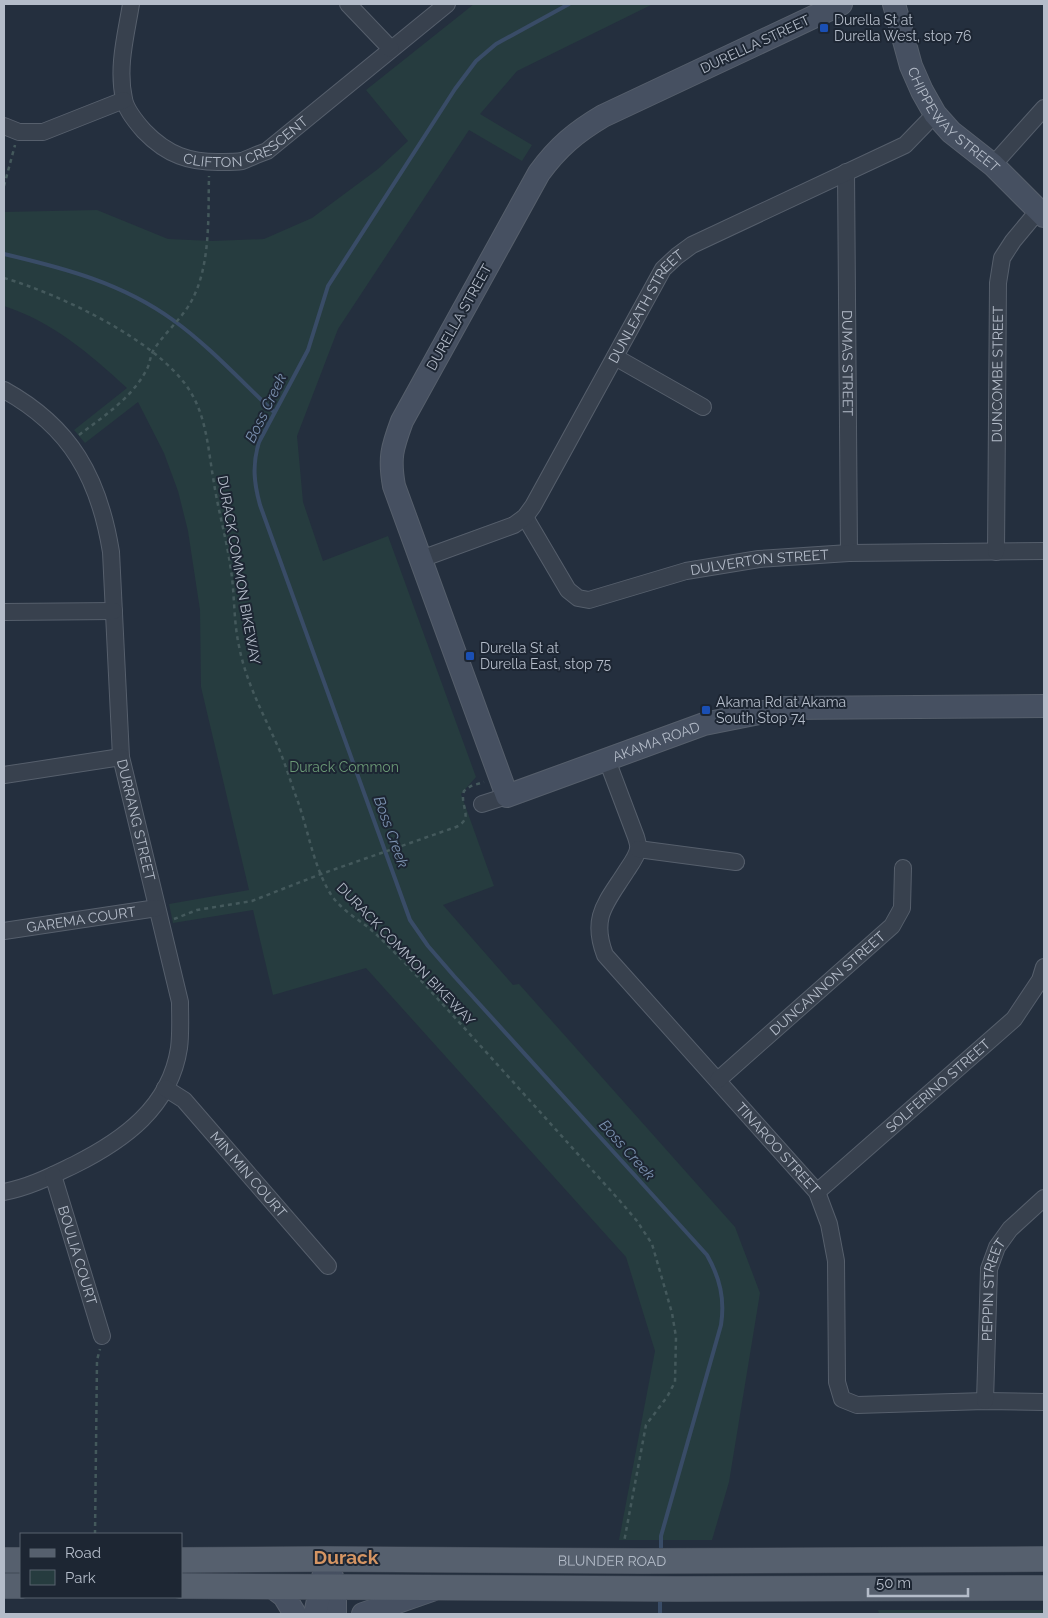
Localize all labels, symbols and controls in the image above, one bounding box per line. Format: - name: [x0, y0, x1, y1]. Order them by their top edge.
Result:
- street label: DURELLA STREET: [698, 11, 813, 76]
- place label: Durella St at Durella West, stop 76: [834, 12, 971, 44]
- marker: Durella St at Durella West, stop 76: [818, 22, 830, 34]
- street label: CHIPPEWAY STREET: [904, 65, 1003, 175]
- street label: CLIFTON CRESCENT: [182, 113, 311, 170]
- street label: DUNLEATH STREET: [605, 246, 687, 366]
- street label: DURELLA STREET: [423, 261, 495, 373]
- street label: DUNCOMBE STREET: [989, 305, 1006, 443]
- street label: DUMAS STREET: [839, 310, 856, 417]
- water label: Boss Creek: [242, 370, 290, 446]
- street label: DURACK COMMON BIKEWAY: [214, 474, 264, 666]
- street label: DULVERTON STREET: [689, 546, 830, 578]
- place label: Durella St at Durella East, stop 75: [480, 640, 611, 672]
- marker: Durella St at Durella East, stop 75: [464, 650, 476, 662]
- place label: Akama Rd at Akama South Stop 74: [716, 694, 846, 726]
- marker: Akama Rd at Akama South Stop 74: [700, 704, 712, 716]
- street label: AKAMA ROAD: [610, 718, 702, 765]
- street label: DURRANG STREET: [114, 757, 159, 883]
- park label: Durack Common: [289, 759, 399, 775]
- water label: Boss Creek: [370, 794, 412, 870]
- street label: DURACK COMMON BIKEWAY: [334, 879, 478, 1029]
- street label: GAREMA COURT: [25, 903, 137, 936]
- street label: DUNCANNON STREET: [766, 928, 889, 1038]
- street label: SOLFERINO STREET: [883, 1035, 994, 1136]
- street label: TINAROO STREET: [733, 1099, 824, 1198]
- water label: Boss Creek: [595, 1116, 659, 1184]
- street label: MIN MIN COURT: [207, 1128, 290, 1221]
- street label: BOULIA COURT: [55, 1204, 100, 1307]
- street label: PEPPIN STREET: [979, 1235, 1009, 1341]
- legend: [20, 1533, 182, 1598]
- text: Road: [65, 1544, 101, 1562]
- district label: Durack: [314, 1546, 379, 1568]
- street label: BLUNDER ROAD: [558, 1552, 666, 1569]
- scale bar: [868, 1566, 968, 1598]
- text: Park: [65, 1569, 96, 1587]
- text: 50 m: [876, 1574, 911, 1592]

